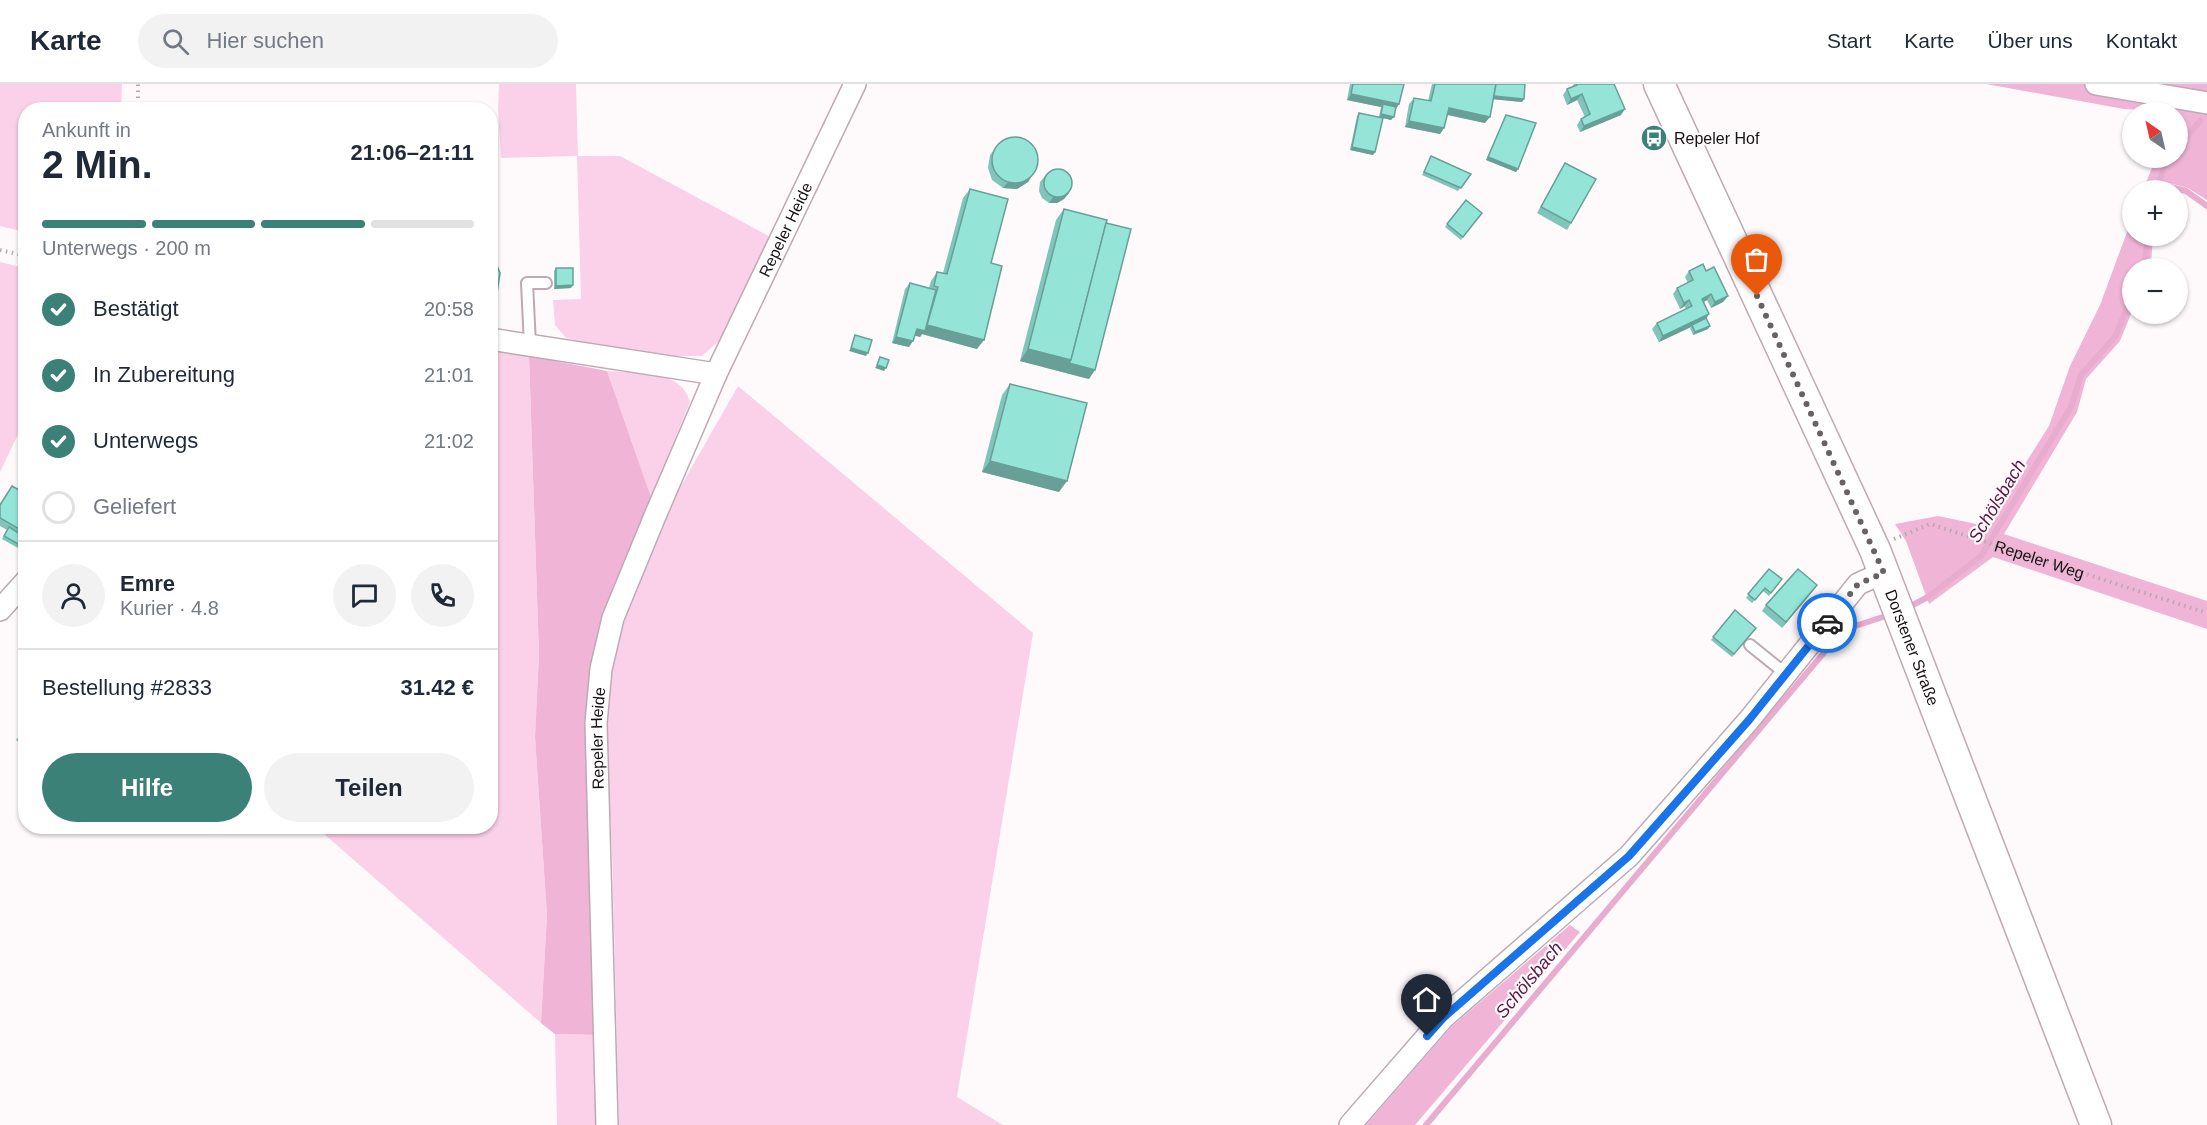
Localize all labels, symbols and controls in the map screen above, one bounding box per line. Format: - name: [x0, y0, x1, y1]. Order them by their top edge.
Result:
- search box: [138, 14, 558, 68]
- text: Karte: [30, 25, 102, 56]
- icon: search: [159, 25, 192, 58]
- text: Hier suchen: [207, 28, 324, 53]
- text: Start: [1827, 29, 1871, 52]
- text: Karte: [1904, 29, 1955, 52]
- text: Über uns: [1988, 29, 2073, 52]
- text: Kontakt: [2106, 29, 2177, 52]
- north arrow: [2122, 102, 2188, 168]
- map controls: [2122, 102, 2188, 324]
- text: Ankunft in: [42, 119, 131, 141]
- bus stop icon: Repeler Hof: [1639, 123, 1669, 153]
- place label: Repeler Hof: [1674, 130, 1760, 147]
- text: 21:06–21:11: [350, 140, 474, 165]
- text: 2 Min.: [42, 143, 153, 186]
- street label: Repeler Heide: [756, 180, 816, 279]
- button: +: [2122, 180, 2188, 246]
- pin: [1731, 234, 1782, 296]
- text: Unterwegs · 200 m: [42, 237, 211, 259]
- icon: bag: [1740, 243, 1773, 276]
- button: −: [2122, 258, 2188, 324]
- icon: check: [42, 293, 75, 326]
- text: Bestätigt: [93, 296, 179, 321]
- text: 20:58: [424, 298, 474, 320]
- icon: check: [42, 359, 75, 392]
- text: In Zubereitung: [93, 362, 235, 387]
- text: 21:01: [424, 364, 474, 386]
- icon: check: [42, 425, 75, 458]
- text: Unterwegs: [93, 428, 198, 453]
- text: 21:02: [424, 430, 474, 452]
- water label: Schölsbach: [1964, 456, 2030, 546]
- text: Geliefert: [93, 494, 176, 519]
- street label: Repeler Weg: [1992, 537, 2086, 582]
- button: person: [42, 564, 105, 627]
- button: chat: [333, 564, 396, 627]
- button: phone: [411, 564, 474, 627]
- text: Emre: [120, 571, 175, 596]
- street label: Dorstener Straße: [1882, 587, 1942, 708]
- courier: [1797, 593, 1857, 653]
- text: Kurier · 4.8: [120, 597, 219, 619]
- icon: car: [1811, 607, 1844, 640]
- text: Bestellung #2833: [42, 675, 212, 700]
- text: 31.42 €: [401, 675, 474, 700]
- street label: Repeler Heide: [588, 686, 608, 790]
- button: Hilfe: [42, 753, 252, 822]
- button: Teilen: [264, 753, 474, 822]
- water label: Schölsbach: [1491, 938, 1567, 1022]
- pin: [1401, 974, 1452, 1036]
- icon: home: [1410, 983, 1443, 1016]

